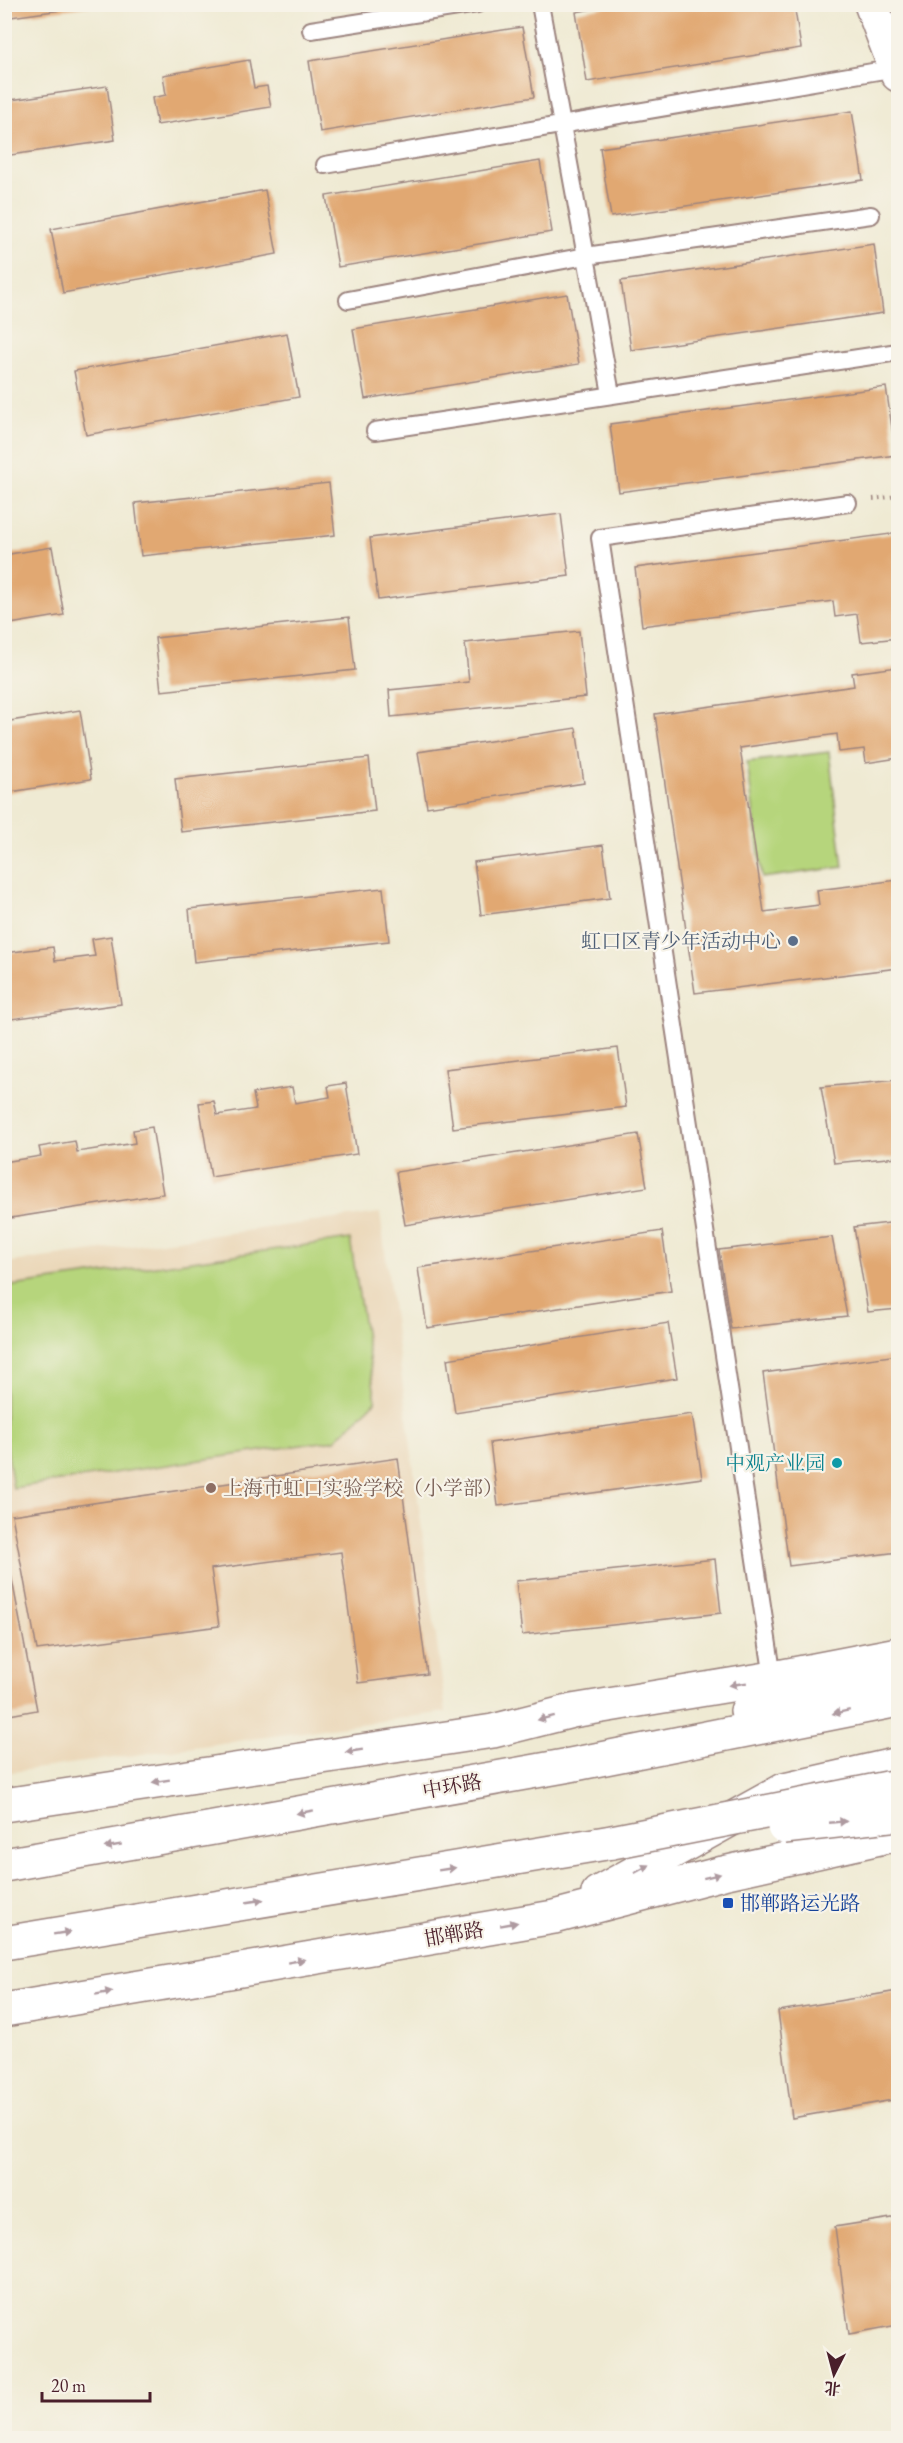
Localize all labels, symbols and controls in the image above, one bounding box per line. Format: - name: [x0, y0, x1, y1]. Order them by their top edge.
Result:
- place label: 虹口区青少年活动中心: [581, 928, 781, 954]
- marker: 虹口区青少年活动中心: [786, 934, 800, 948]
- place label: 中观产业园: [725, 1450, 825, 1476]
- marker: 中观产业园: [830, 1456, 844, 1470]
- place label: 上海市虹口实验学校（小学部）: [223, 1475, 503, 1501]
- marker: 上海市虹口实验学校（小学部）: [204, 1481, 218, 1495]
- one-way arrow: [728, 1680, 747, 1689]
- one-way arrow: [832, 1708, 851, 1717]
- one-way arrow: [537, 1713, 555, 1723]
- one-way arrow: [344, 1747, 363, 1756]
- street label: 中环路: [420, 1768, 484, 1804]
- one-way arrow: [151, 1776, 170, 1785]
- one-way arrow: [296, 1808, 315, 1817]
- one-way arrow: [828, 1817, 847, 1827]
- one-way arrow: [104, 1842, 123, 1851]
- one-way arrow: [634, 1864, 651, 1874]
- one-way arrow: [438, 1865, 457, 1874]
- one-way arrow: [704, 1871, 722, 1880]
- place label: 邯郸路运光路: [740, 1890, 860, 1916]
- marker: 邯郸路运光路: [721, 1896, 735, 1910]
- one-way arrow: [245, 1897, 264, 1906]
- street label: 邯郸路: [422, 1916, 486, 1952]
- one-way arrow: [499, 1920, 518, 1929]
- one-way arrow: [53, 1929, 72, 1938]
- one-way arrow: [286, 1956, 305, 1965]
- one-way arrow: [94, 1989, 113, 1998]
- north arrow: [804, 2344, 864, 2404]
- scale bar: [42, 2365, 150, 2403]
- text: 20 m: [51, 2374, 86, 2397]
- text: 北: [823, 2377, 842, 2400]

